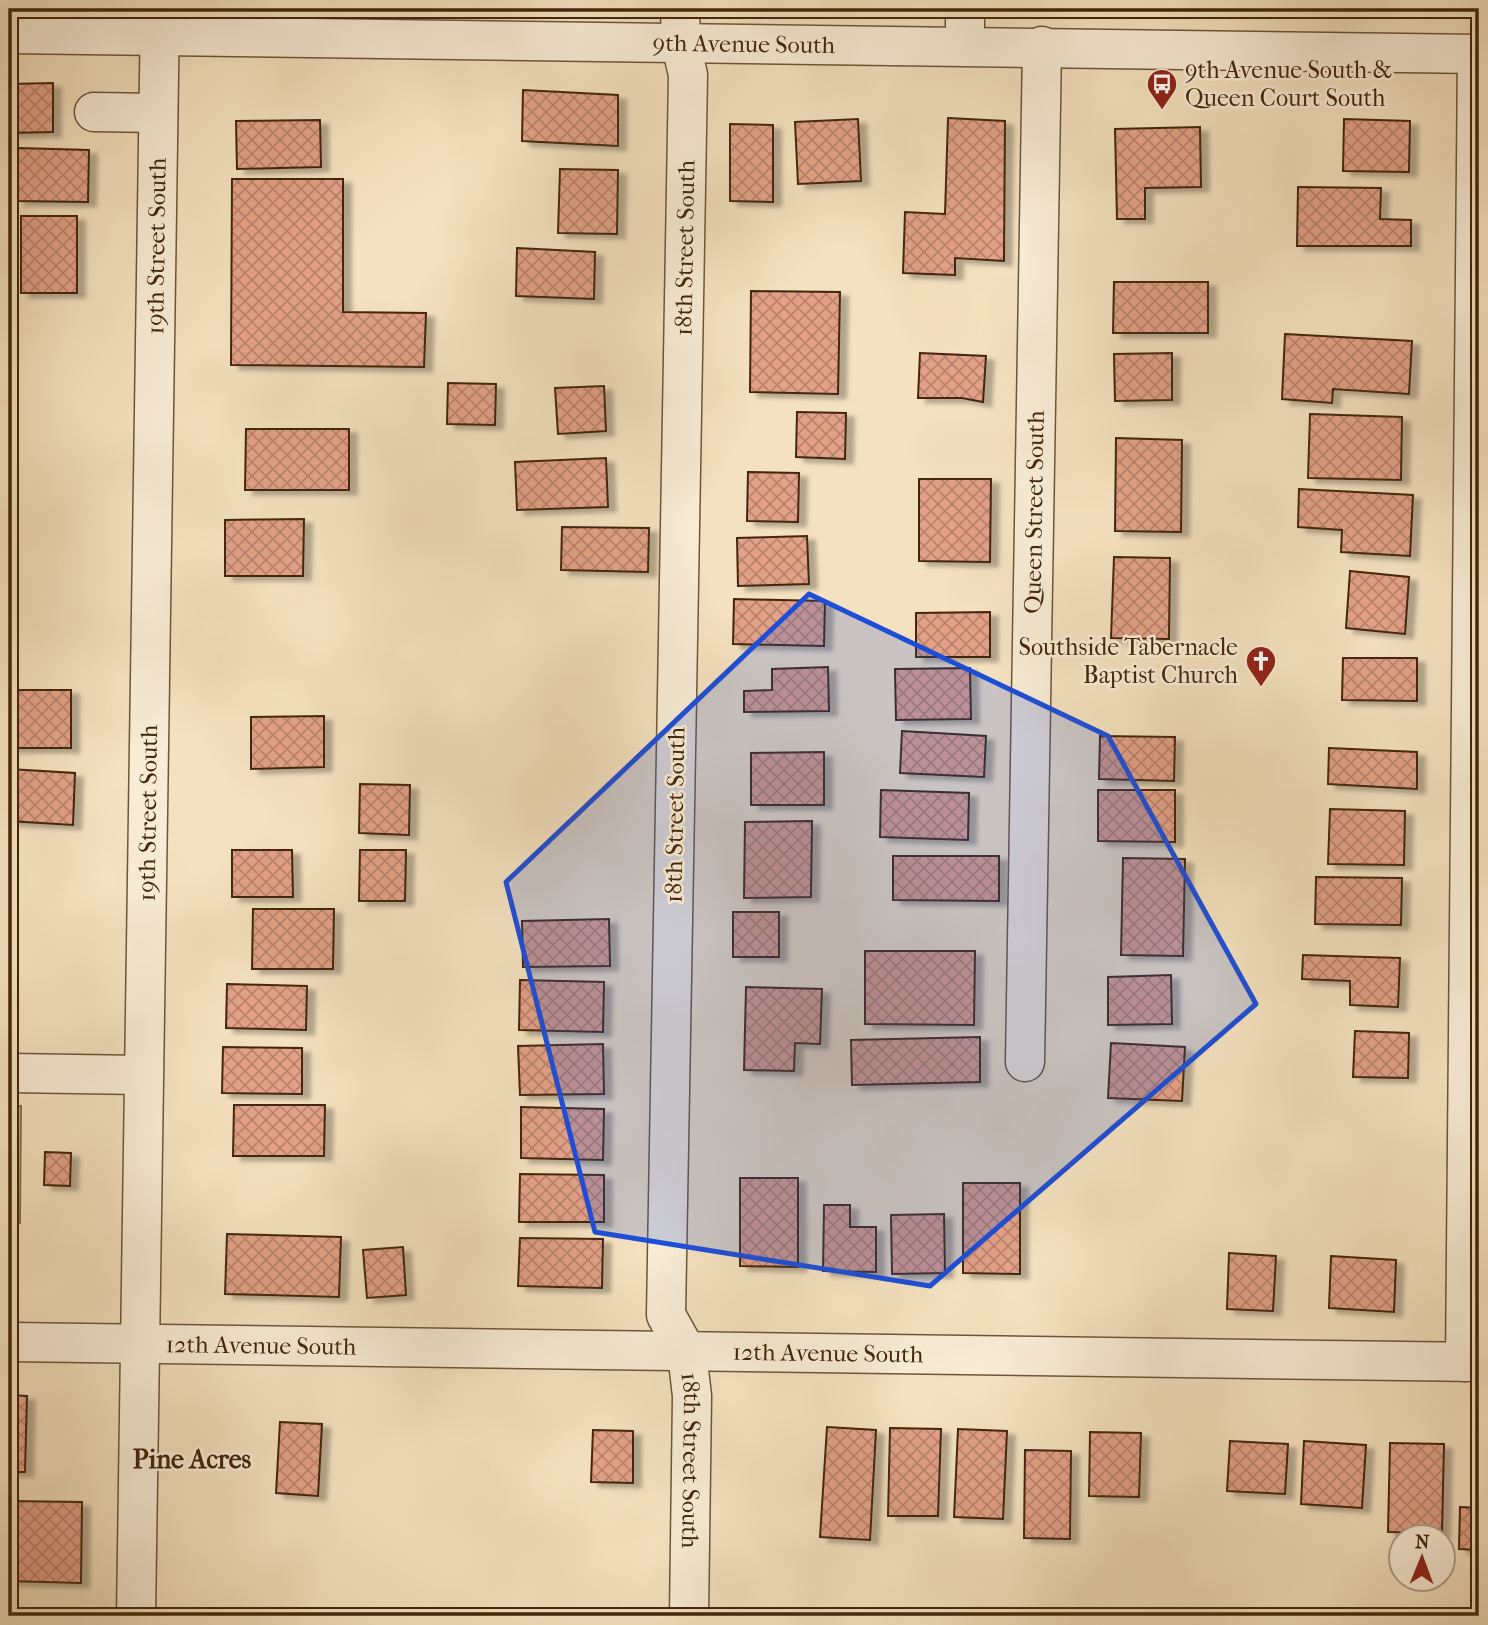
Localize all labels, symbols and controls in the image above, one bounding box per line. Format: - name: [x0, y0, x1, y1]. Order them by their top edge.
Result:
- street label: 9th Avenue South: [653, 29, 836, 59]
- place label: 9th Avenue South & Queen Court South: [1185, 56, 1392, 112]
- bus stop icon: 9th Avenue South & Queen Court South: [1145, 67, 1179, 111]
- street label: 19th Street South: [141, 157, 172, 335]
- street label: 18th Street South: [669, 159, 701, 336]
- street label: Queen Street South: [1019, 410, 1050, 614]
- place label: Southside Tabernacle Baptist Church: [1019, 633, 1239, 689]
- church icon: Southside Tabernacle Baptist Church: [1244, 644, 1278, 688]
- street label: 19th Street South: [133, 724, 163, 902]
- street label: 18th Street South: [659, 726, 691, 903]
- street label: 12th Avenue South: [165, 1330, 357, 1361]
- street label: 12th Avenue South: [732, 1338, 924, 1368]
- street label: 18th Street South: [675, 1371, 706, 1549]
- district label: Pine Acres: [133, 1444, 252, 1475]
- north arrow: [1386, 1524, 1456, 1594]
- text: N: [1415, 1531, 1430, 1553]

